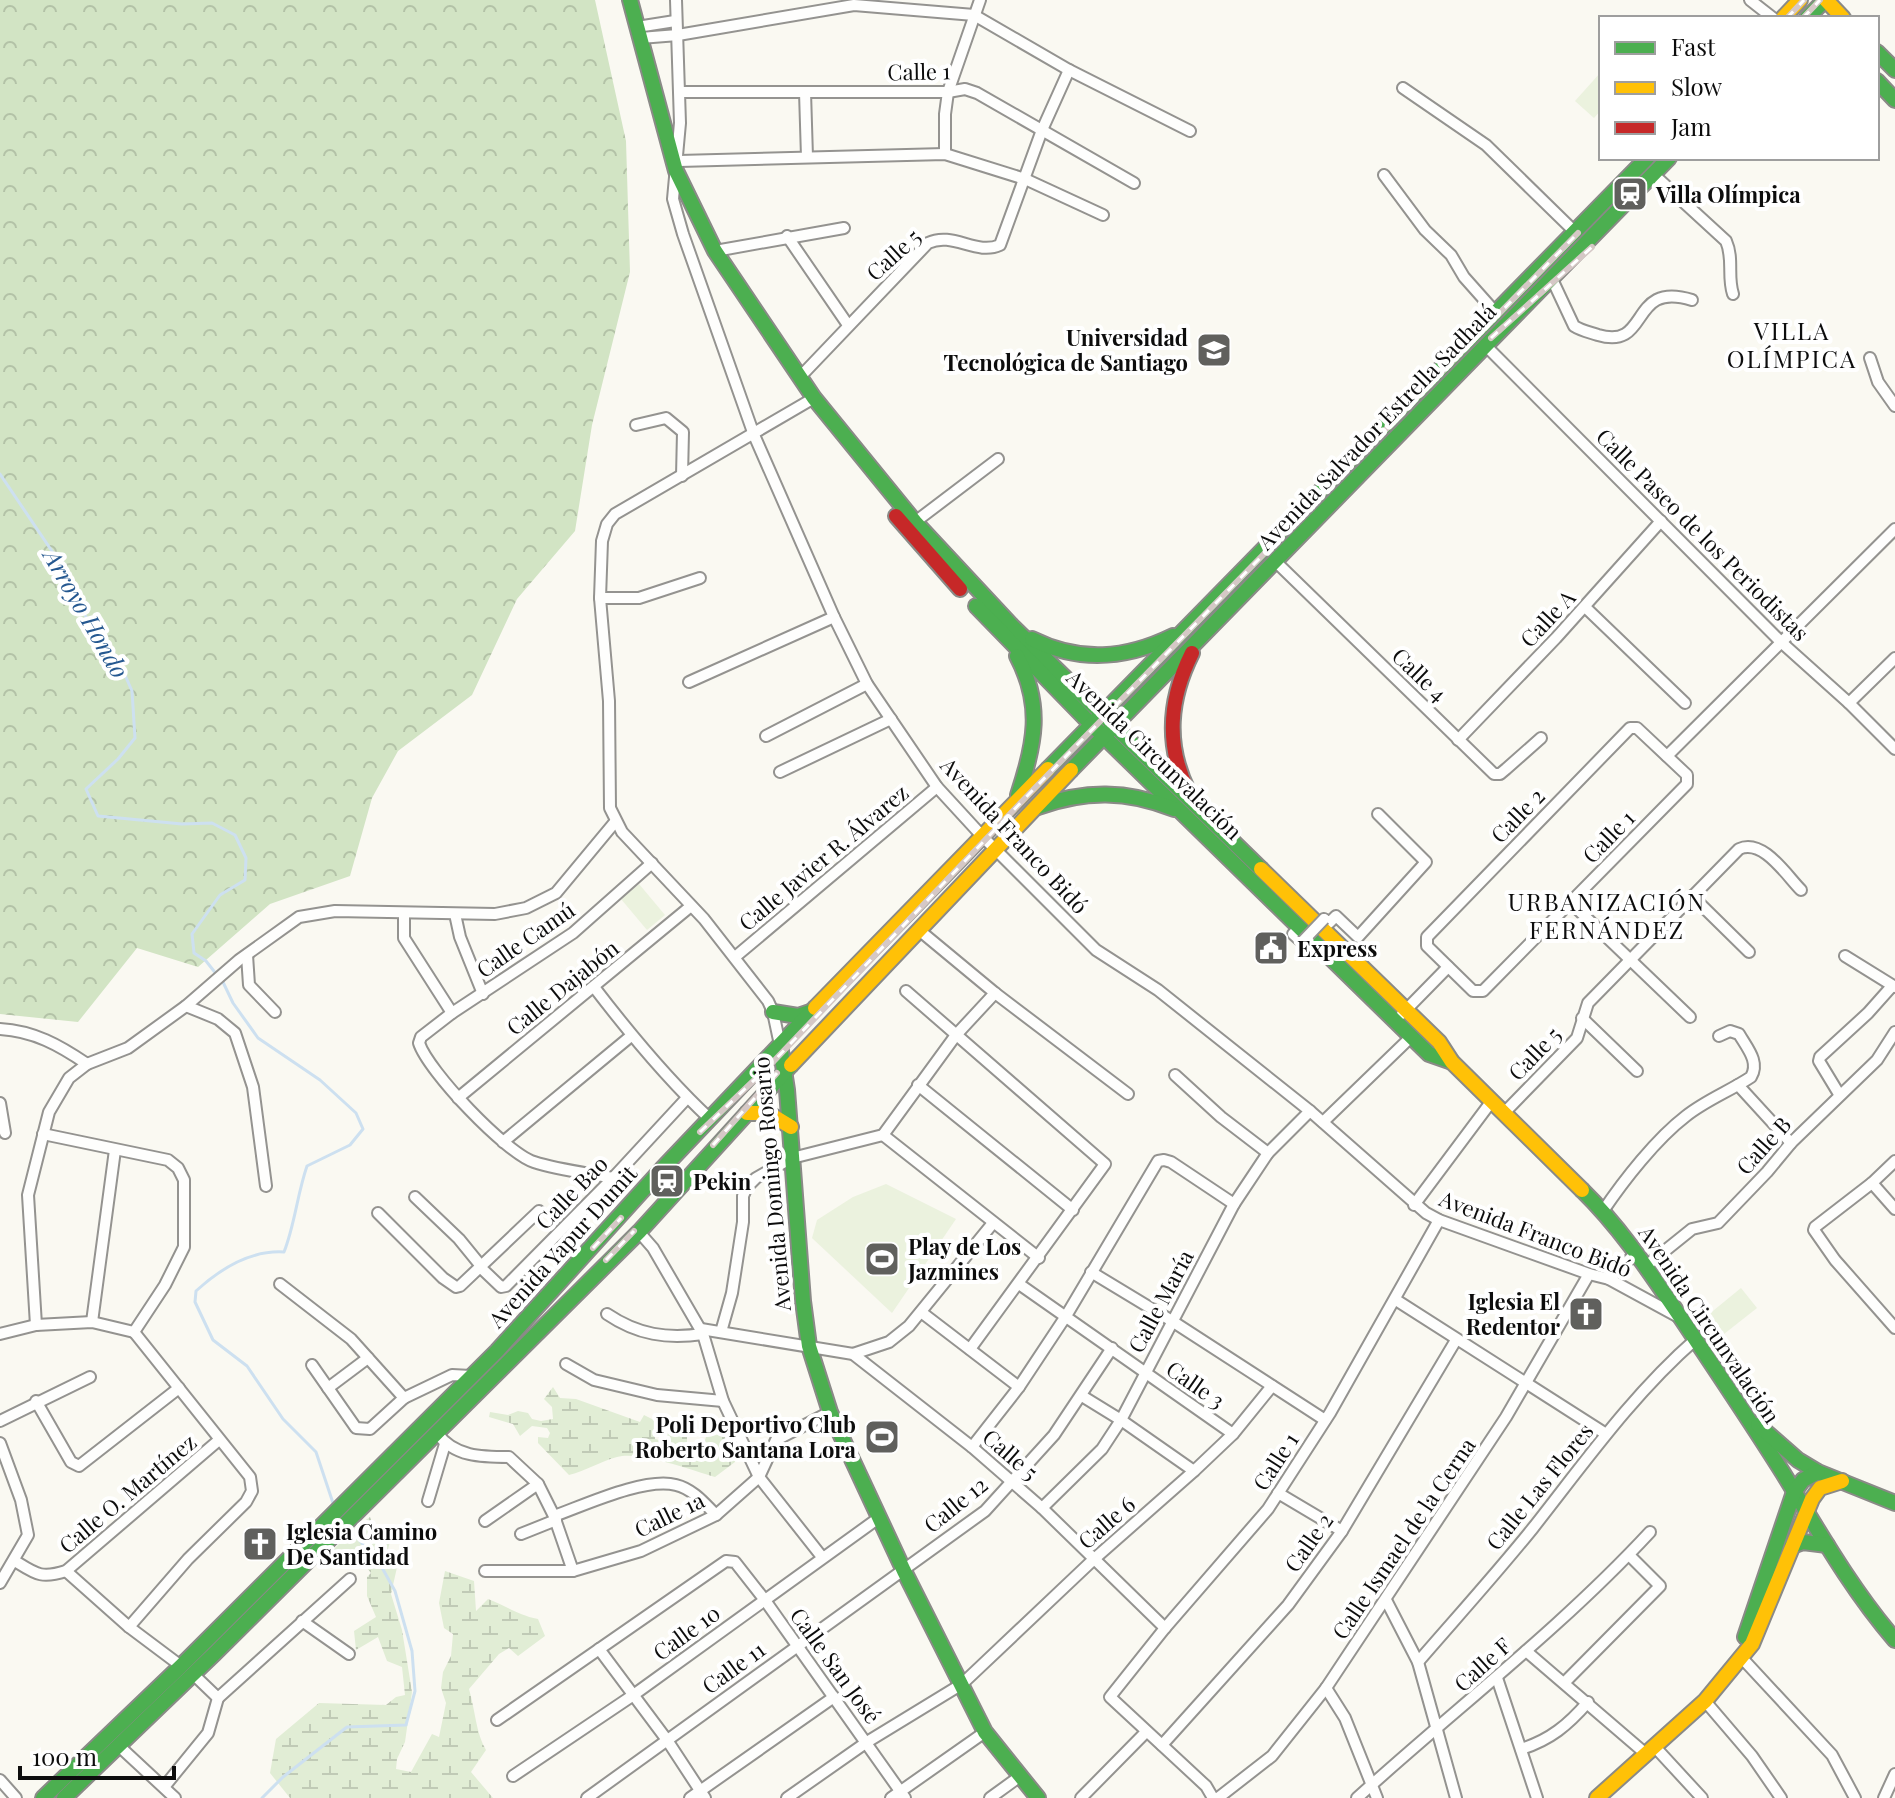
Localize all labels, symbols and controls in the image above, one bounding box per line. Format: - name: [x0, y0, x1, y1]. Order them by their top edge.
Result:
- legend: [1599, 16, 1879, 160]
- text: Fast: [1671, 30, 1716, 62]
- street label: Calle 1: [887, 55, 951, 87]
- text: Slow: [1671, 70, 1723, 102]
- text: Jam: [1670, 110, 1712, 142]
- station icon: Villa Olímpica: [1611, 175, 1649, 213]
- place label: Villa Olímpica: [1655, 179, 1801, 209]
- street label: Calle 5: [859, 221, 927, 287]
- street label: Avenida Salvador Estrella Sadhalá: [1249, 296, 1502, 556]
- district label: VILLA OLÍMPICA: [1727, 314, 1857, 374]
- place label: Universidad Tecnológica de Santiago: [944, 322, 1188, 377]
- school or university icon: Universidad Tecnológica de Santiago: [1195, 331, 1233, 369]
- street label: Calle Paseo de los Periodistas: [1590, 421, 1816, 647]
- water label: Arroyo Hondo: [36, 540, 137, 683]
- street label: Calle A: [1513, 583, 1581, 653]
- street label: Calle 4: [1386, 640, 1454, 708]
- street label: Avenida Circunvalación: [1060, 662, 1249, 846]
- street label: Avenida Franco Bidó: [934, 750, 1095, 920]
- street label: Calle Javier R. Álvarez: [732, 777, 914, 937]
- street label: Calle 2: [1483, 781, 1551, 849]
- street label: Calle 1: [1575, 803, 1641, 869]
- district label: URBANIZACIÓN FERNÁNDEZ: [1508, 885, 1706, 945]
- street label: Calle Camú: [470, 894, 580, 984]
- public building icon: Express: [1252, 929, 1290, 967]
- street label: Calle Dajabón: [500, 932, 624, 1042]
- place label: Express: [1297, 933, 1377, 963]
- street label: Calle 5: [1501, 1019, 1567, 1087]
- street label: Avenida Domingo Rosario: [745, 1056, 797, 1313]
- street label: Calle B: [1729, 1109, 1797, 1181]
- street label: Calle Bao: [528, 1149, 614, 1235]
- street label: Avenida Yapur Dumit: [480, 1158, 644, 1334]
- station icon: Pekin: [648, 1162, 686, 1200]
- place label: Pekin: [693, 1166, 752, 1196]
- street label: Avenida Franco Bidó: [1435, 1182, 1636, 1283]
- street label: Avenida Circunvalación: [1632, 1218, 1787, 1429]
- place label: Play de Los Jazmines: [907, 1231, 1021, 1286]
- sports icon: Play de Los Jazmines: [863, 1240, 901, 1278]
- street label: Calle María: [1120, 1244, 1200, 1358]
- place label: Iglesia El Redentor: [1466, 1286, 1561, 1341]
- church icon: Iglesia El Redentor: [1567, 1295, 1605, 1333]
- street label: Calle 3: [1161, 1353, 1231, 1415]
- place label: Poli Deportivo Club Roberto Santana Lora: [635, 1409, 857, 1464]
- street label: Calle Las Flores: [1479, 1416, 1599, 1556]
- sports icon: Poli Deportivo Club Roberto Santana Lora: [863, 1418, 901, 1456]
- street label: Calle 5: [977, 1422, 1045, 1486]
- street label: Calle 1: [1245, 1426, 1305, 1496]
- street label: Calle O. Martínez: [52, 1427, 202, 1559]
- street label: Calle Ismael de la Cerna: [1324, 1431, 1482, 1645]
- street label: Calle 12: [917, 1469, 993, 1539]
- street label: Calle 1a: [629, 1484, 709, 1544]
- street label: Calle 6: [1071, 1489, 1141, 1555]
- street label: Calle 2: [1277, 1507, 1339, 1577]
- place label: Iglesia Camino De Santidad: [286, 1516, 437, 1571]
- church icon: Iglesia Camino De Santidad: [241, 1525, 279, 1563]
- street label: Calle 10: [646, 1597, 726, 1667]
- street label: Calle San José: [784, 1601, 888, 1729]
- street label: Calle F: [1447, 1630, 1517, 1698]
- street label: Calle 11: [695, 1634, 771, 1700]
- scale bar: [20, 1730, 174, 1780]
- text: 100 m: [32, 1740, 97, 1772]

